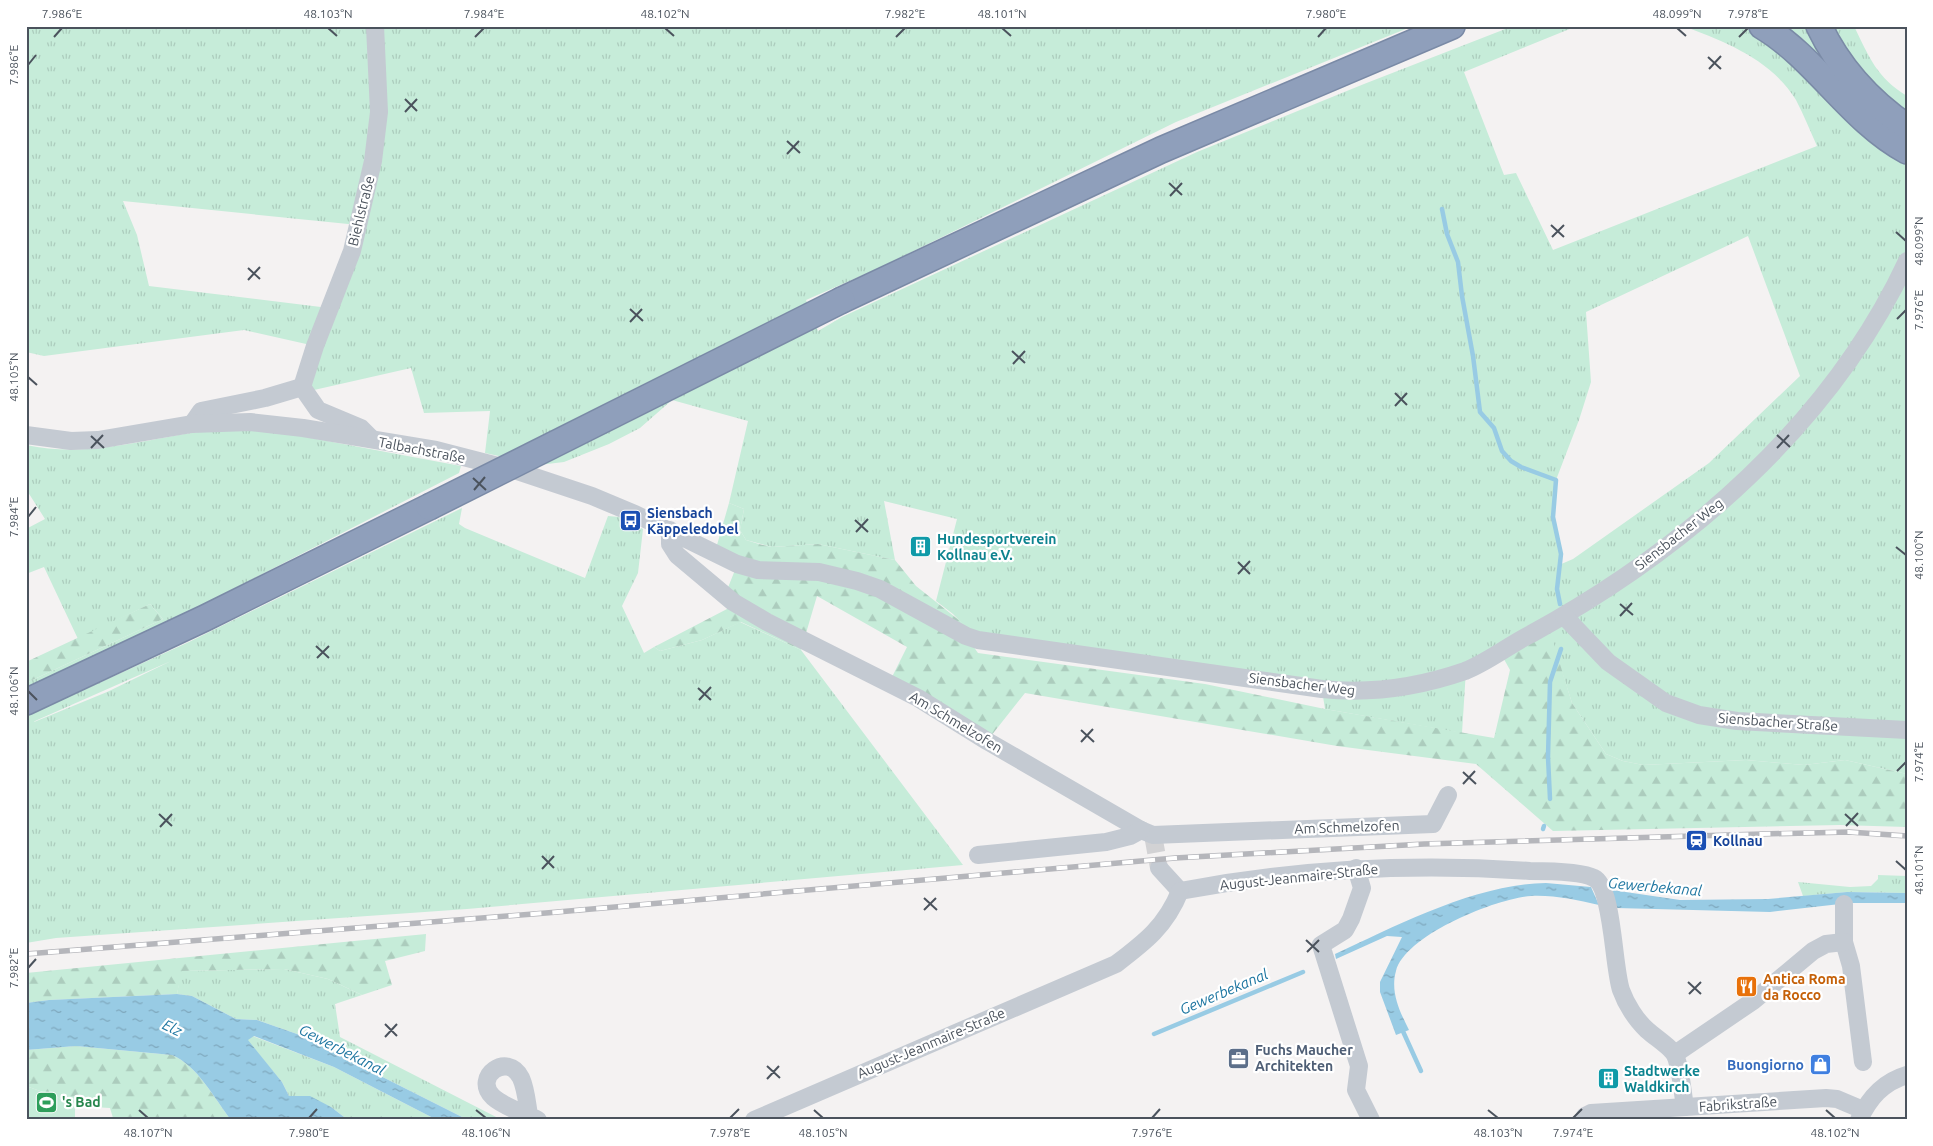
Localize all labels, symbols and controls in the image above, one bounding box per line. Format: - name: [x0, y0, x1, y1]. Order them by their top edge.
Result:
- text: 7.986°E: [42, 7, 83, 20]
- text: 48.103°N: [303, 7, 353, 20]
- text: 7.984°E: [464, 7, 505, 20]
- text: 48.102°N: [640, 7, 690, 20]
- text: 7.982°E: [885, 7, 926, 20]
- text: 48.101°N: [977, 7, 1027, 20]
- text: 7.980°E: [1306, 7, 1347, 20]
- text: 48.099°N: [1652, 7, 1702, 20]
- text: 7.978°E: [1728, 7, 1769, 20]
- text: 7.986°E: [7, 44, 20, 85]
- street label: Biehlstraße: [345, 174, 377, 248]
- text: 48.099°N: [1912, 216, 1925, 266]
- text: 7.976°E: [1912, 289, 1925, 330]
- text: 48.105°N: [7, 352, 20, 402]
- street label: Talbachstraße: [377, 434, 467, 466]
- street label: Siensbacher Weg: [1632, 495, 1726, 573]
- text: 7.984°E: [7, 496, 20, 537]
- place label: Siensbach Käppeledobel: [647, 505, 738, 537]
- bus stop icon: Siensbach Käppeledobel: [619, 509, 643, 533]
- text: 48.100°N: [1912, 530, 1925, 580]
- place label: Hundesportverein Kollnau e.V.: [937, 531, 1057, 563]
- building icon: Hundesportverein Kollnau e.V.: [909, 535, 933, 559]
- text: 48.106°N: [7, 666, 20, 716]
- street label: Siensbacher Weg: [1248, 670, 1356, 698]
- street label: Am Schmelzofen: [907, 688, 1005, 756]
- street label: Siensbacher Straße: [1718, 710, 1838, 734]
- text: 7.974°E: [1912, 741, 1925, 782]
- street label: Am Schmelzofen: [1294, 817, 1400, 837]
- station icon: Kollnau: [1685, 829, 1709, 853]
- place label: Kollnau: [1713, 833, 1763, 849]
- text: 48.101°N: [1912, 845, 1925, 895]
- street label: August-Jeanmaire-Straße: [1219, 861, 1379, 893]
- water label: Gewerbekanal: [1607, 874, 1704, 899]
- text: 7.982°E: [7, 947, 20, 988]
- water label: Gewerbekanal: [1177, 965, 1271, 1018]
- place label: Antica Roma da Rocco: [1763, 971, 1846, 1003]
- restaurant icon: Antica Roma da Rocco: [1735, 975, 1759, 999]
- street label: August-Jeanmaire-Straße: [855, 1005, 1007, 1081]
- water label: Elz: [160, 1016, 186, 1040]
- water label: Gewerbekanal: [296, 1021, 389, 1079]
- place label: Fuchs Maucher Architekten: [1255, 1042, 1353, 1074]
- office icon: Fuchs Maucher Architekten: [1227, 1046, 1251, 1070]
- shop icon: Buongiorno: [1808, 1053, 1832, 1077]
- place label: Buongiorno: [1727, 1057, 1804, 1073]
- place label: Stadtwerke Waldkirch: [1624, 1063, 1700, 1095]
- building icon: Stadtwerke Waldkirch: [1596, 1067, 1620, 1091]
- sports icon: 's Bad: [34, 1090, 58, 1114]
- street label: Fabrikstraße: [1698, 1093, 1778, 1115]
- place label: 's Bad: [62, 1094, 101, 1110]
- text: 48.107°N: [123, 1126, 173, 1139]
- text: 7.980°E: [289, 1126, 330, 1139]
- text: 48.106°N: [461, 1126, 511, 1139]
- text: 7.978°E: [710, 1126, 751, 1139]
- text: 48.105°N: [798, 1126, 848, 1139]
- text: 7.976°E: [1132, 1126, 1173, 1139]
- text: 48.103°N: [1473, 1126, 1523, 1139]
- text: 7.974°E: [1553, 1126, 1594, 1139]
- text: 48.102°N: [1810, 1126, 1860, 1139]

